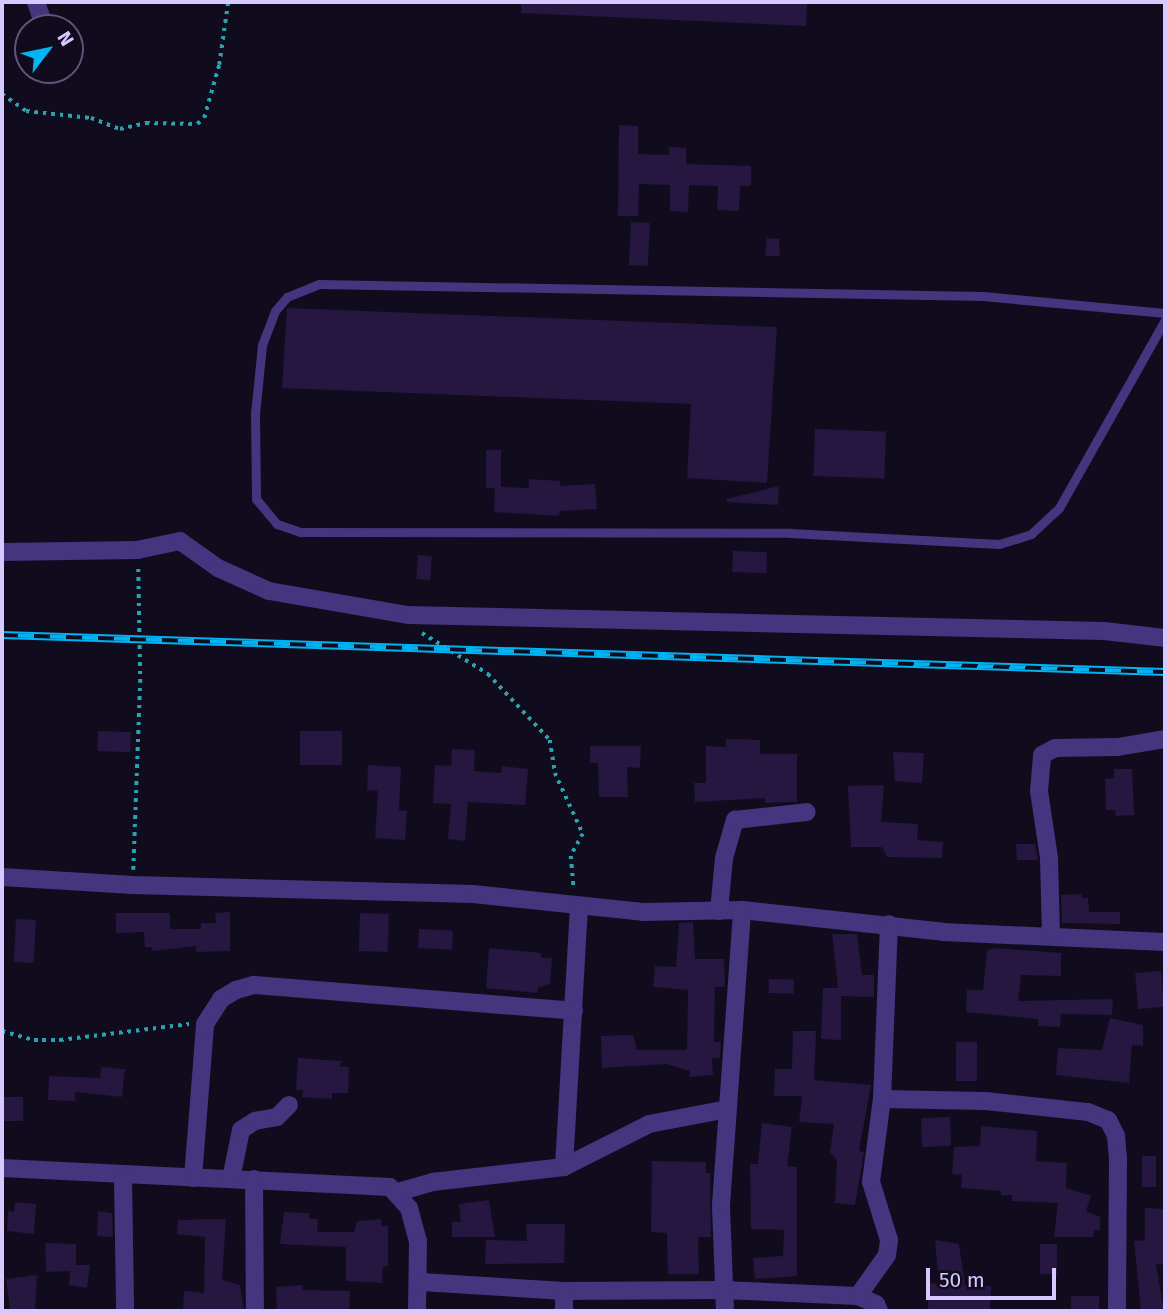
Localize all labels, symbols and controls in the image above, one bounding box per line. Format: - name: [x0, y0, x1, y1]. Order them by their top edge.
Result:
- north arrow: [14, 14, 84, 84]
- text: N: [52, 27, 79, 50]
- scale bar: [929, 1254, 1058, 1298]
- text: 50 m: [939, 1267, 985, 1293]

